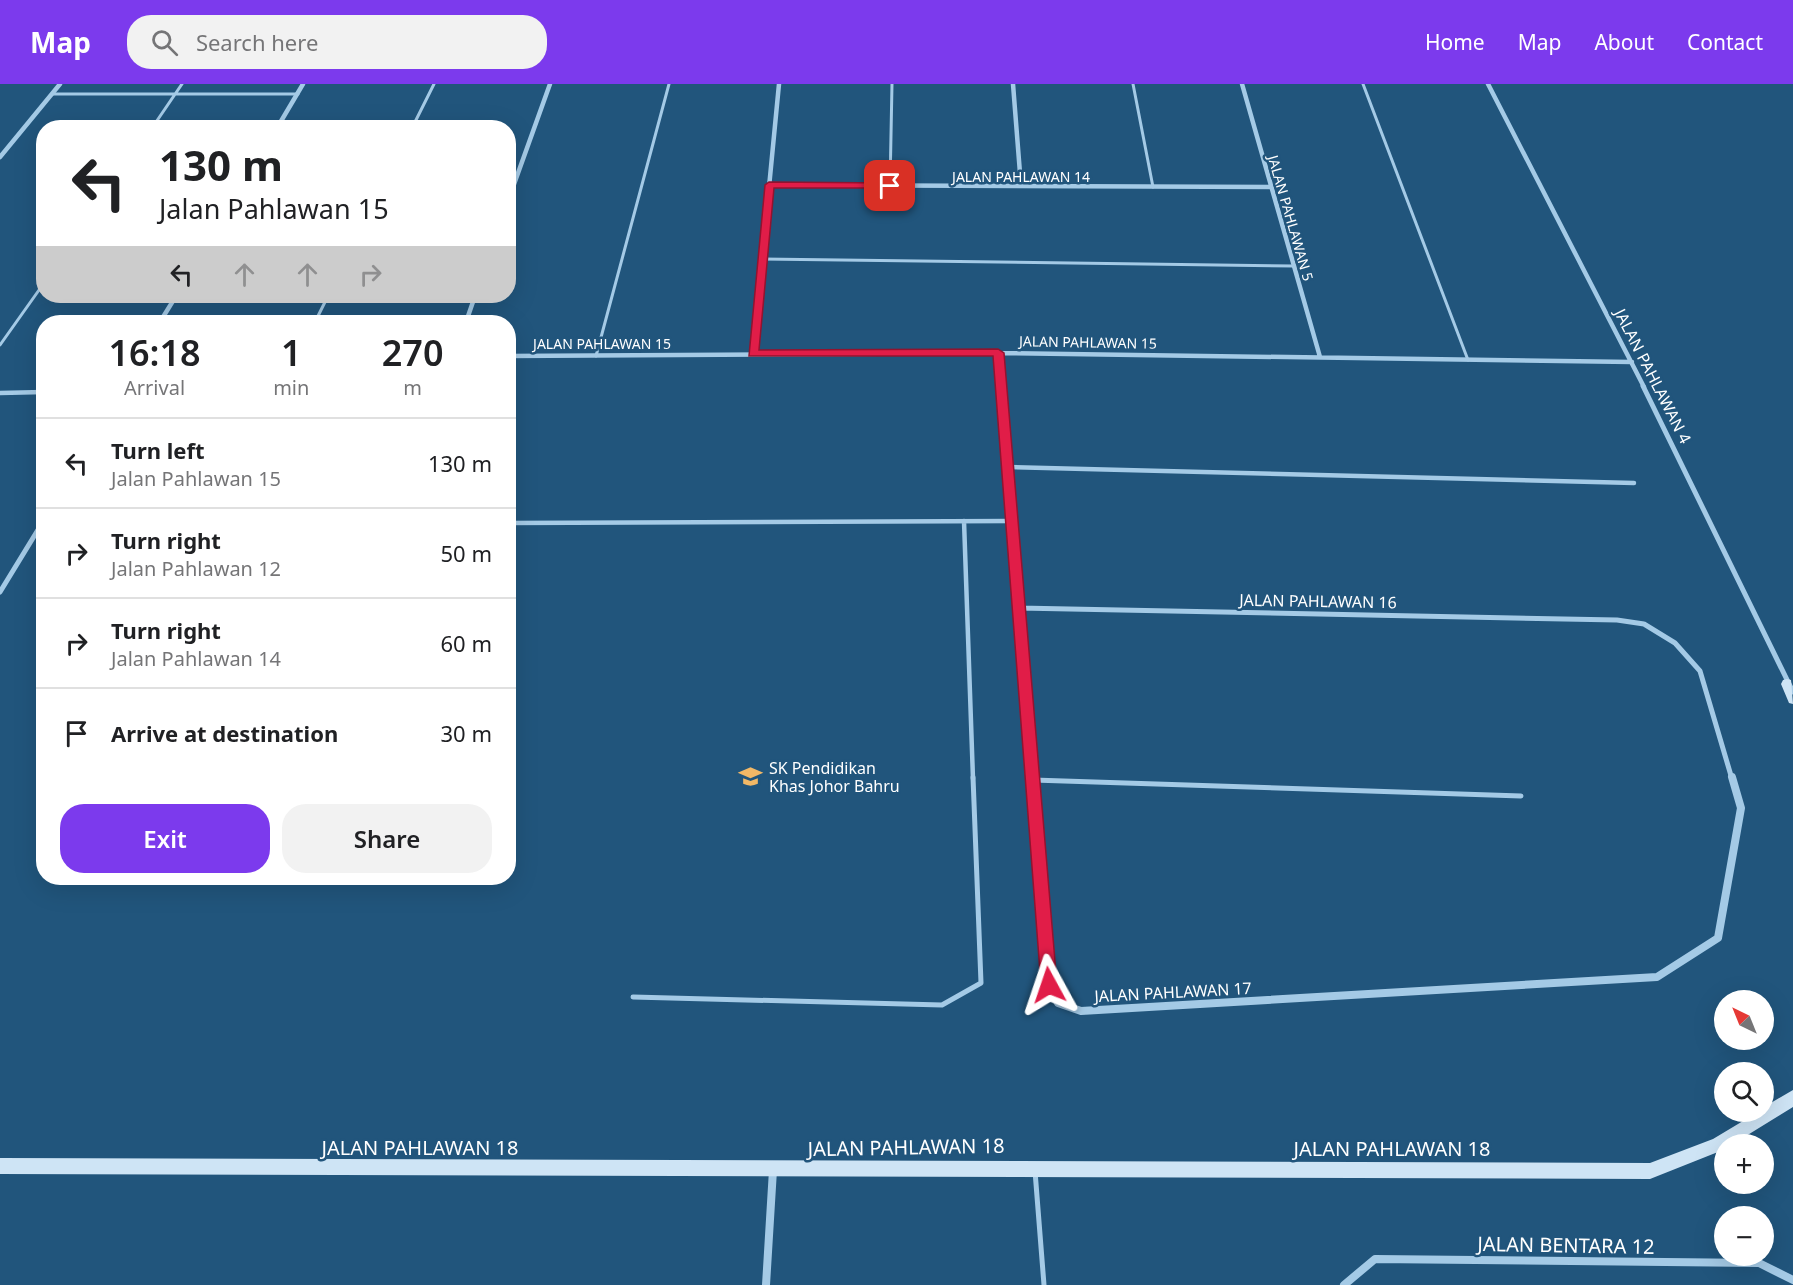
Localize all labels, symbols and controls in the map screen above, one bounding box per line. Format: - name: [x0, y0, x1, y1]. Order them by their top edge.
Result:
- search box: [127, 15, 547, 69]
- text: Map: [30, 23, 91, 61]
- icon: search: [148, 26, 181, 59]
- text: Search here: [196, 27, 318, 57]
- text: Home: [1425, 28, 1485, 56]
- text: Map: [1518, 28, 1561, 56]
- text: About: [1594, 28, 1654, 56]
- text: Contact: [1687, 28, 1763, 56]
- text: 130 m: [159, 136, 283, 193]
- icon: left: [60, 144, 138, 222]
- street label: JALAN PAHLAWAN 5: [1263, 151, 1318, 283]
- pin: [864, 160, 915, 211]
- street label: JALAN PAHLAWAN 14: [950, 167, 1090, 186]
- icon: arrive: [873, 169, 906, 202]
- text: Jalan Pahlawan 15: [159, 190, 389, 227]
- icon: left: [165, 258, 198, 291]
- icon: ahead: [228, 258, 261, 291]
- icon: ahead: [291, 258, 324, 291]
- icon: right: [354, 258, 387, 291]
- street label: JALAN PAHLAWAN 4: [1609, 303, 1696, 447]
- text: 16:18: [108, 328, 201, 377]
- text: 1: [281, 328, 302, 377]
- text: 270: [382, 328, 444, 377]
- street label: JALAN PAHLAWAN 15: [1017, 331, 1157, 353]
- street label: JALAN PAHLAWAN 15: [531, 334, 671, 353]
- text: Arrival: [124, 374, 185, 401]
- text: min: [273, 374, 309, 401]
- text: m: [403, 374, 422, 401]
- text: Turn left: [111, 435, 205, 465]
- icon: left: [60, 447, 93, 480]
- text: 130 m: [428, 448, 492, 478]
- text: Jalan Pahlawan 15: [111, 465, 281, 492]
- text: Turn right: [111, 525, 221, 555]
- icon: right: [60, 537, 93, 570]
- text: 50 m: [441, 538, 492, 568]
- text: Jalan Pahlawan 12: [111, 555, 281, 582]
- street label: JALAN PAHLAWAN 16: [1237, 589, 1397, 613]
- text: Turn right: [111, 615, 221, 645]
- icon: right: [60, 627, 93, 660]
- text: 60 m: [441, 628, 492, 658]
- text: Jalan Pahlawan 14: [111, 645, 281, 672]
- icon: arrive: [60, 717, 93, 750]
- text: Arrive at destination: [111, 718, 338, 748]
- text: 30 m: [441, 718, 492, 748]
- place label: SK Pendidikan Khas Johor Bahru: [769, 757, 900, 797]
- school or university icon: SK Pendidikan Khas Johor Bahru: [738, 764, 764, 790]
- button: Exit: [60, 804, 270, 873]
- button: Share: [282, 804, 492, 873]
- position arrow: [1017, 953, 1081, 1017]
- street label: JALAN PAHLAWAN 17: [1092, 977, 1252, 1007]
- north arrow: [1714, 990, 1774, 1050]
- map controls: [1714, 990, 1774, 1266]
- button: search: [1714, 1062, 1774, 1122]
- street label: JALAN PAHLAWAN 18: [805, 1132, 1005, 1162]
- street label: JALAN PAHLAWAN 18: [320, 1134, 518, 1161]
- button: +: [1714, 1134, 1774, 1194]
- street label: JALAN PAHLAWAN 18: [1292, 1135, 1490, 1162]
- button: −: [1714, 1206, 1774, 1266]
- street label: JALAN BENTARA 12: [1475, 1230, 1655, 1260]

